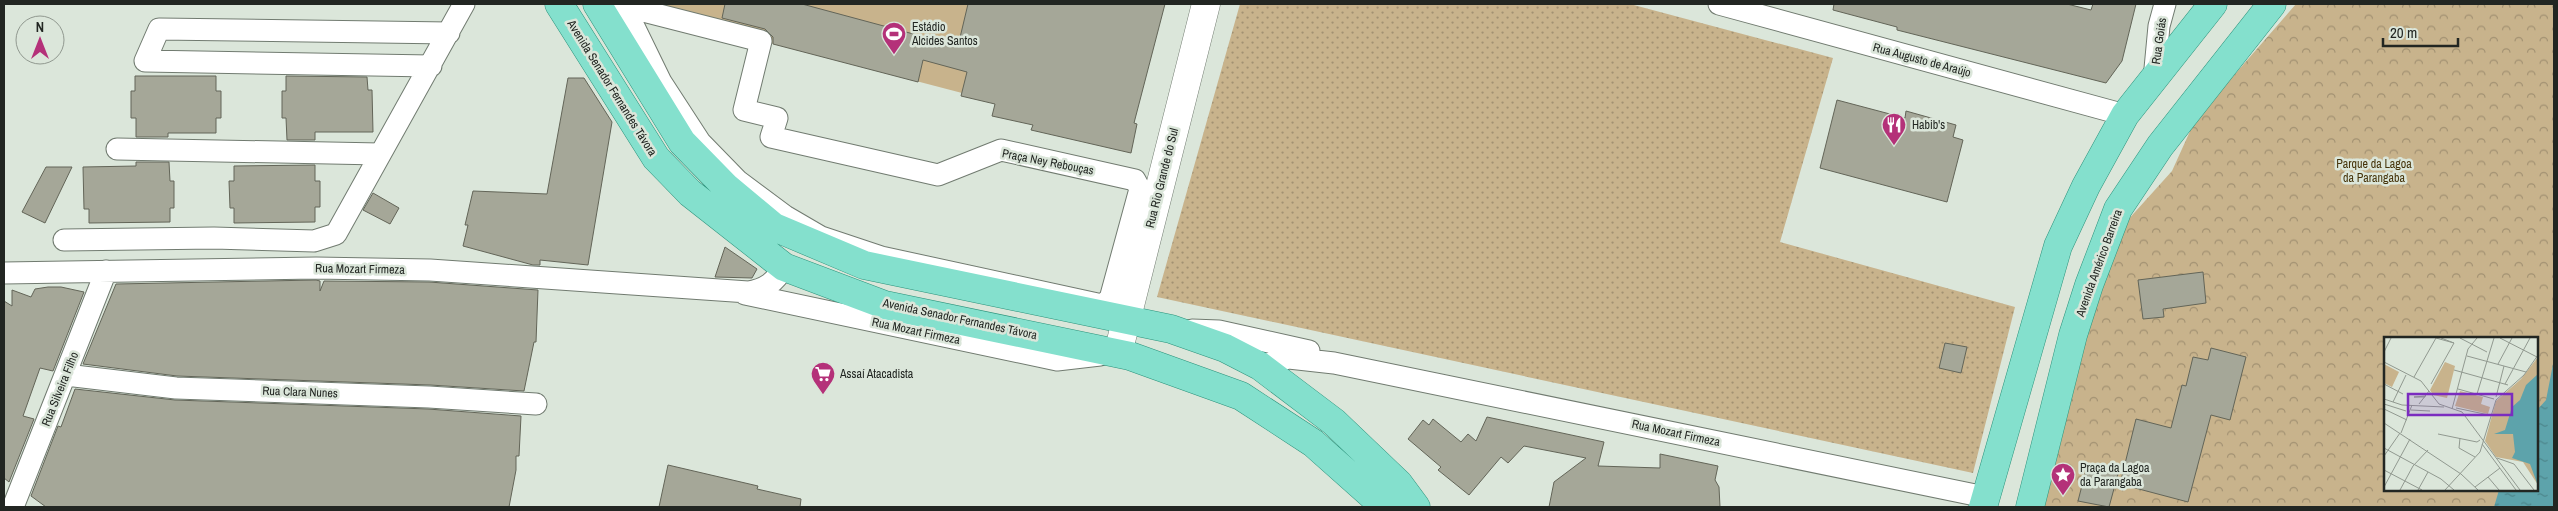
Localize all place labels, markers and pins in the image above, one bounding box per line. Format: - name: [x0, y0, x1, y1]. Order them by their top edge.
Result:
- place label: Estádio Alcides Santos: [911, 19, 978, 49]
- sports icon: Estádio Alcides Santos: [881, 21, 907, 55]
- restaurant icon: Habib's: [1881, 112, 1907, 146]
- place label: Habib's: [1912, 117, 1945, 133]
- supermarket icon: Assaí Atacadista: [810, 361, 836, 395]
- place label: Assaí Atacadista: [839, 366, 914, 382]
- place label: Praça da Lagoa da Parangaba: [2080, 460, 2150, 490]
- place icon: Praça da Lagoa da Parangaba: [2050, 462, 2076, 496]

